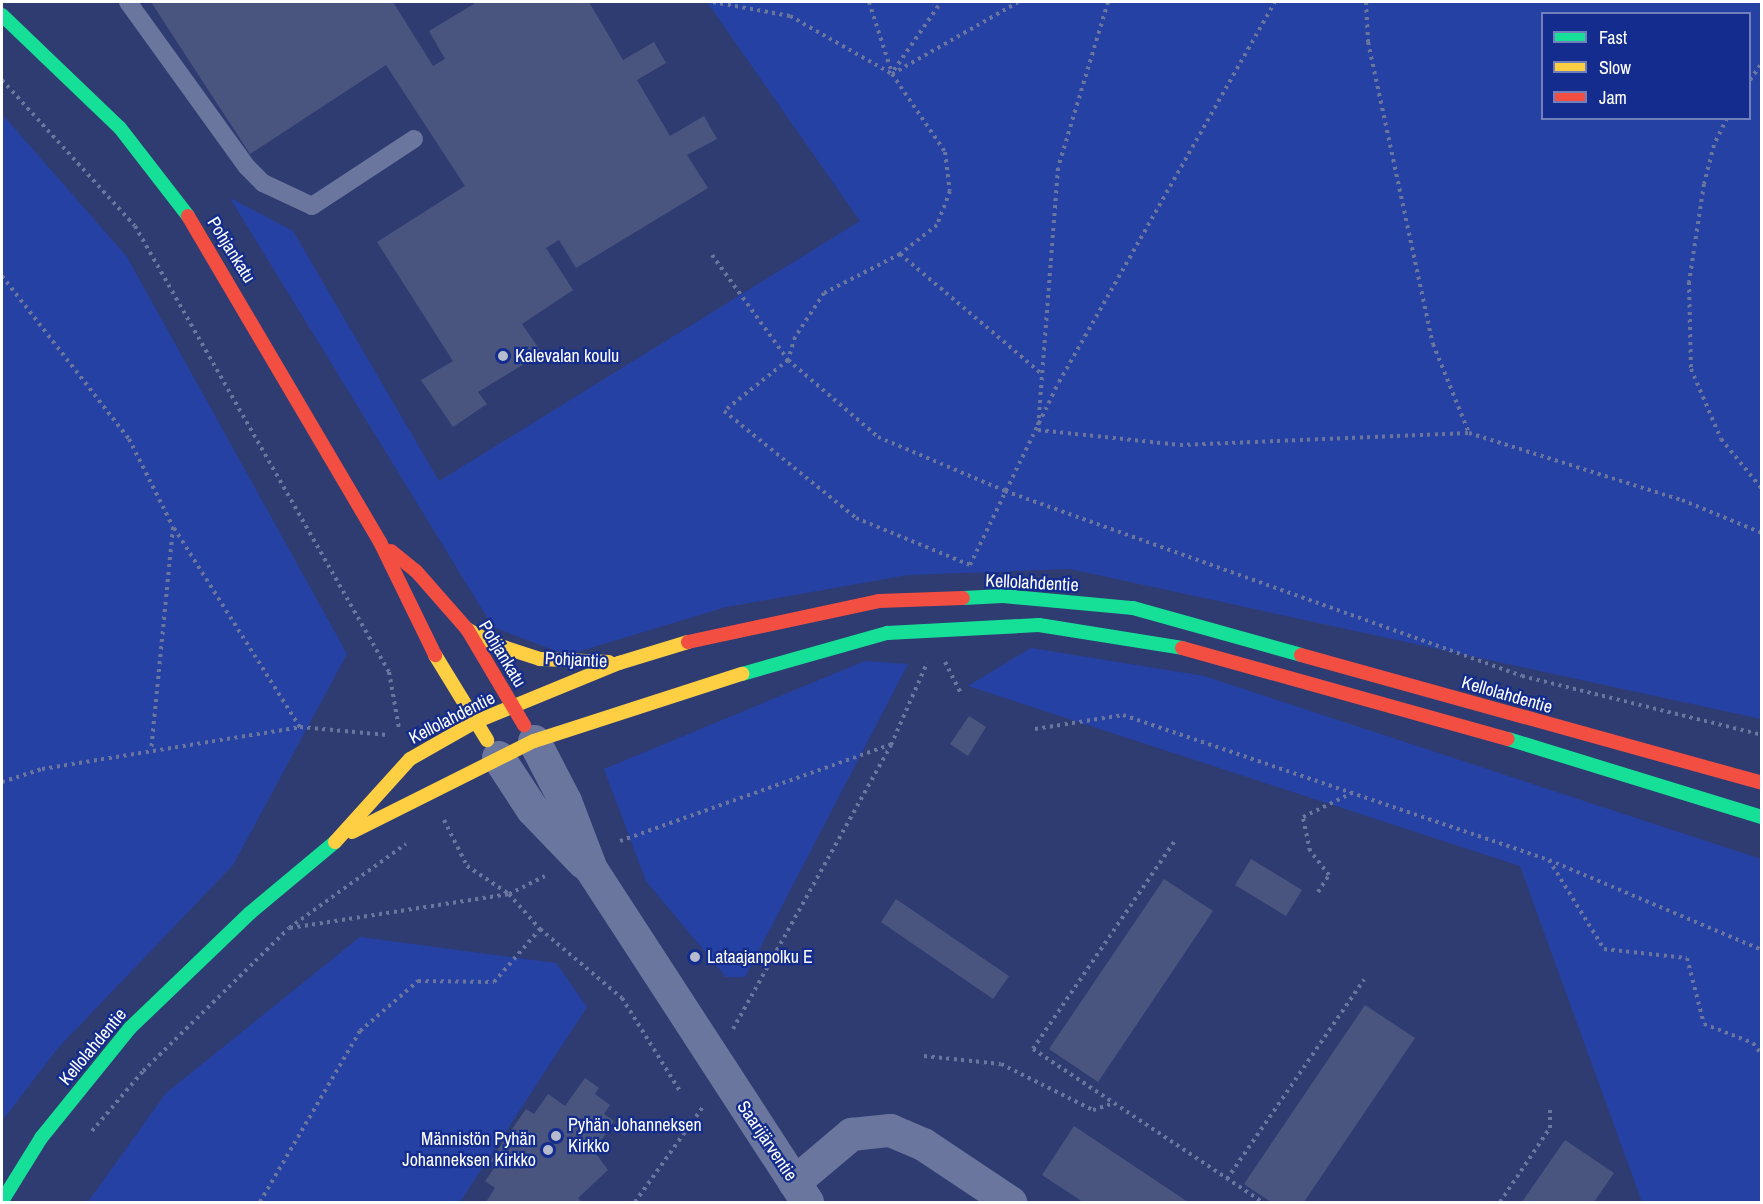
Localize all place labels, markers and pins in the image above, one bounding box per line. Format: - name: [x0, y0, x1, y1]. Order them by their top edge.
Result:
- place label: Kalevalan koulu: [515, 345, 619, 367]
- marker: Kalevalan koulu: [496, 349, 510, 363]
- place label: Lataajanpolku E: [707, 946, 813, 968]
- marker: Lataajanpolku E: [688, 950, 702, 964]
- place label: Pyhän Johanneksen Kirkko: [568, 1115, 702, 1158]
- place label: Männistön Pyhän Johanneksen Kirkko: [402, 1129, 536, 1172]
- marker: Pyhän Johanneksen Kirkko: [549, 1129, 563, 1143]
- marker: Männistön Pyhän Johanneksen Kirkko: [541, 1143, 555, 1157]

